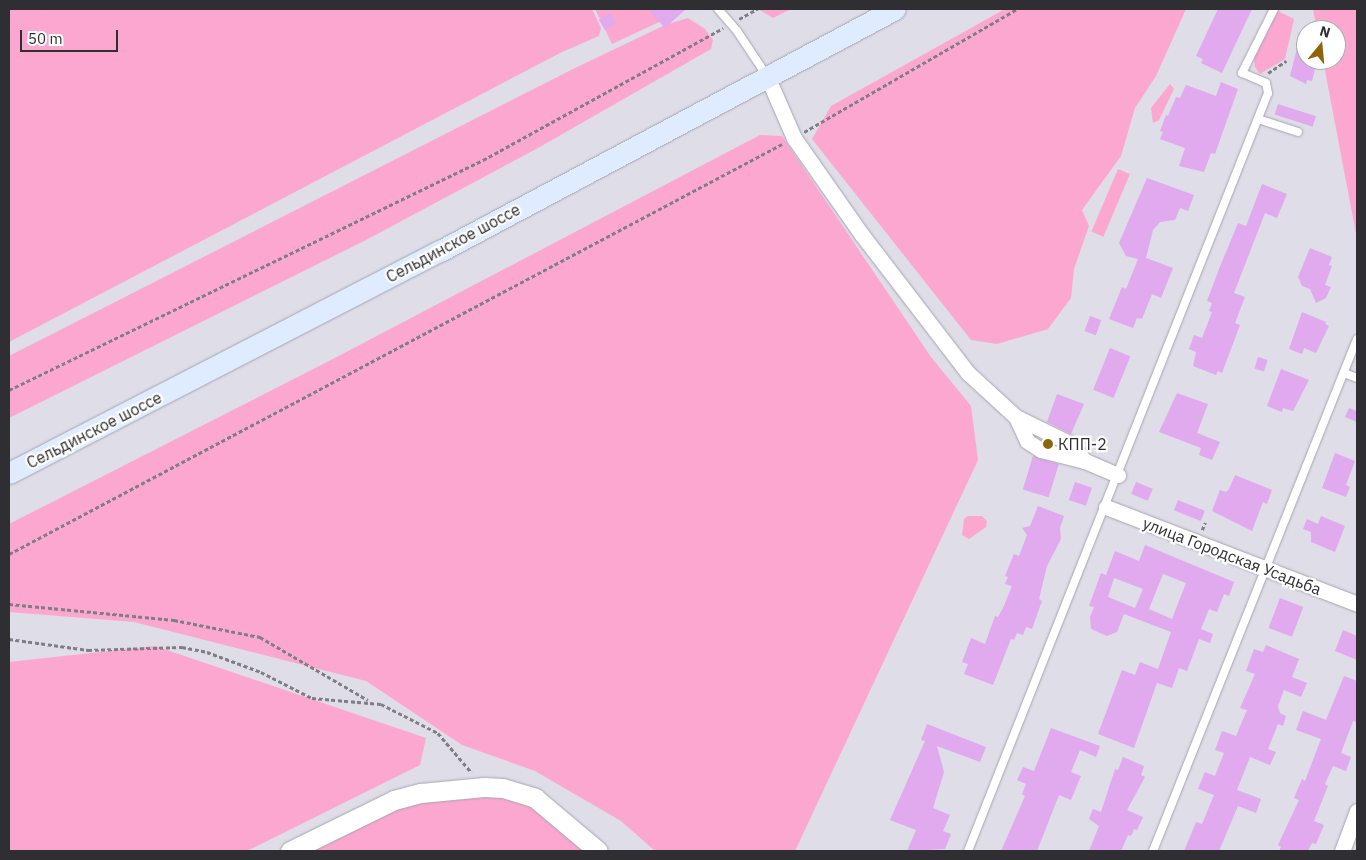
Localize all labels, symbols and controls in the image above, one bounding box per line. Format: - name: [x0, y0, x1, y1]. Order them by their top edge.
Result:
- scale bar: [22, 20, 120, 52]
- north arrow: [1296, 20, 1346, 70]
- text: N: [1318, 22, 1333, 42]
- text: 50 m: [28, 29, 63, 48]
- street label: Сельдинское шоссе: [383, 200, 523, 286]
- street label: Сельдинское шоссе: [23, 388, 165, 472]
- place label: КПП-2: [1058, 434, 1107, 454]
- marker: КПП-2: [1042, 438, 1054, 450]
- street label: улица Городская Усадьба: [1140, 513, 1324, 599]

